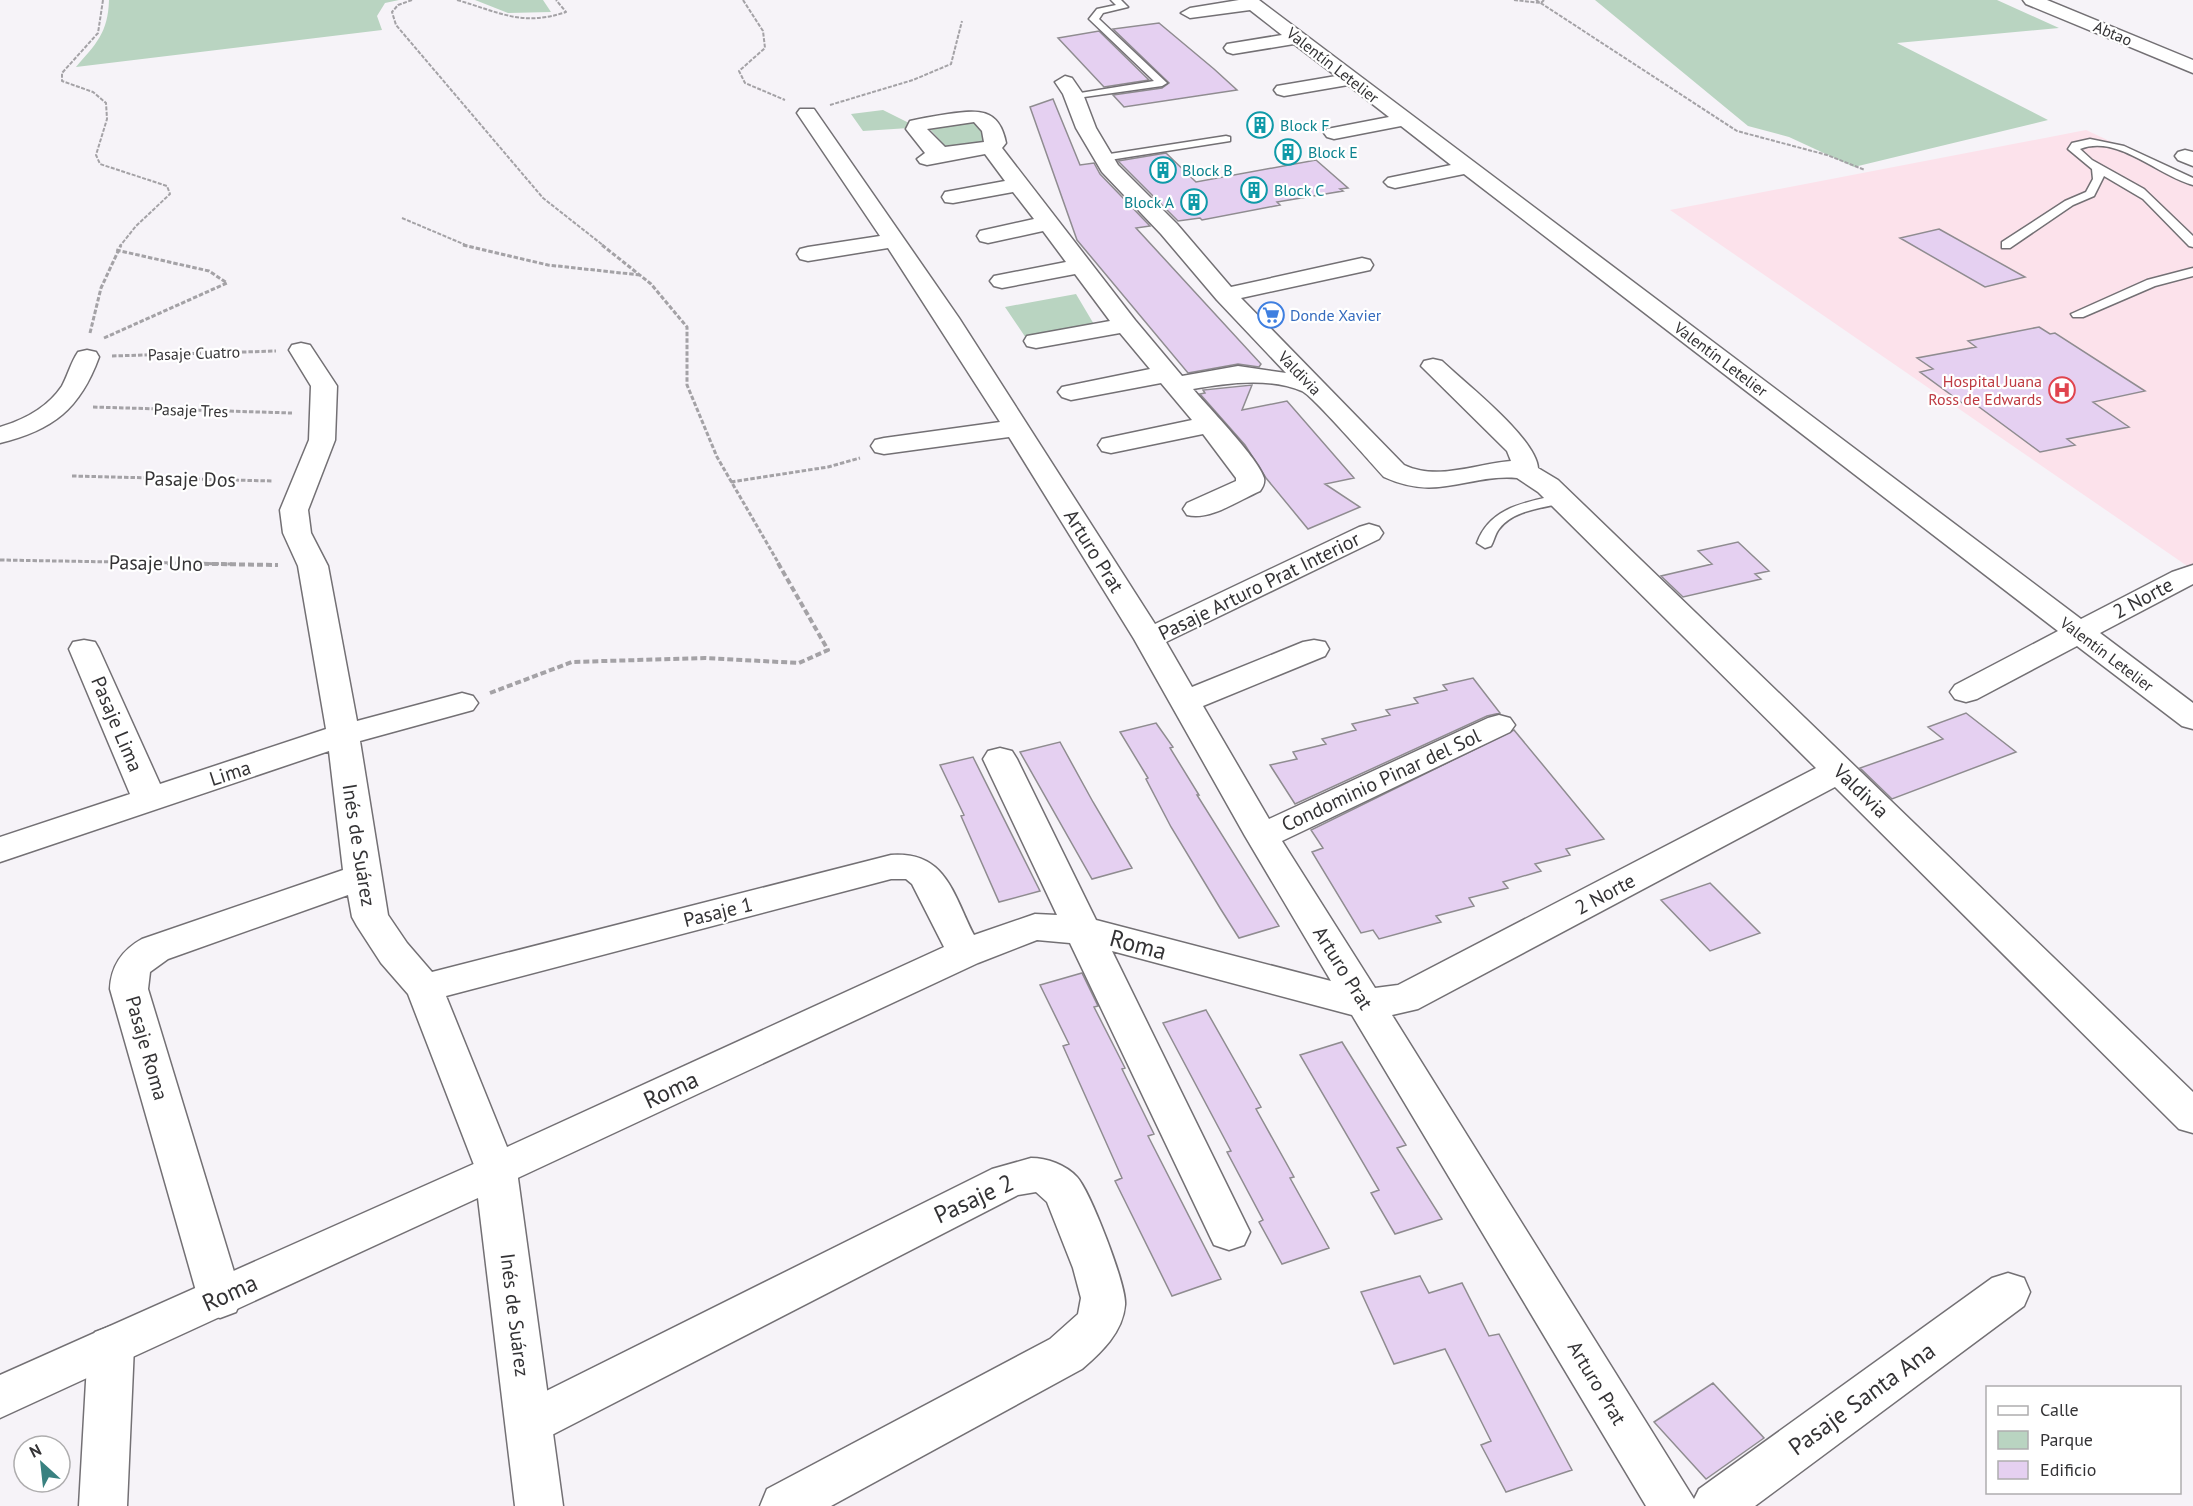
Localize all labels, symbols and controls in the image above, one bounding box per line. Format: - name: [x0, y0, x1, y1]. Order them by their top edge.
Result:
- street label: Abtao: [2091, 16, 2135, 50]
- street label: Valentín Letelier: [1282, 22, 1384, 108]
- building icon: Block F: [1245, 110, 1275, 140]
- place label: Block F: [1280, 115, 1330, 135]
- building icon: Block E: [1273, 137, 1303, 167]
- place label: Block E: [1308, 142, 1358, 162]
- building icon: Block B: [1148, 155, 1178, 185]
- place label: Block B: [1182, 160, 1233, 180]
- building icon: Block C: [1239, 175, 1269, 205]
- place label: Block C: [1274, 180, 1324, 200]
- building icon: Block A: [1179, 187, 1209, 217]
- place label: Block A: [1124, 192, 1175, 212]
- supermarket icon: Donde Xavier: [1256, 300, 1286, 330]
- place label: Donde Xavier: [1290, 305, 1382, 325]
- street label: Valentín Letelier: [1670, 317, 1772, 401]
- street label: Pasaje Cuatro: [147, 341, 241, 365]
- street label: Valdivia: [1273, 346, 1326, 399]
- place label: Hospital Juana Ross de Edwards: [1928, 371, 2042, 409]
- hospital icon: Hospital Juana Ross de Edwards: [2047, 375, 2077, 405]
- street label: Pasaje Tres: [153, 399, 229, 421]
- street label: Pasaje Dos: [144, 465, 236, 493]
- street label: Arturo Prat: [1058, 504, 1130, 598]
- street label: Pasaje Arturo Prat Interior: [1154, 526, 1364, 646]
- street label: Pasaje Uno: [109, 549, 203, 577]
- street label: 2 Norte: [2108, 571, 2178, 625]
- street label: Valentín Letelier: [2056, 612, 2158, 696]
- street label: Pasaje Lima: [85, 672, 149, 776]
- street label: Condominio Pinar del Sol: [1277, 722, 1485, 838]
- street label: Lima: [206, 754, 254, 792]
- street label: Valdivia: [1827, 758, 1894, 824]
- street label: Inés de Suárez: [336, 782, 382, 908]
- street label: 2 Norte: [1570, 867, 1640, 921]
- street label: Pasaje 1: [681, 891, 755, 933]
- street label: Arturo Prat: [1307, 921, 1379, 1015]
- street label: Roma: [1106, 922, 1170, 967]
- street label: Pasaje Roma: [120, 993, 174, 1103]
- street label: Roma: [638, 1063, 703, 1116]
- street label: Pasaje 2: [929, 1167, 1019, 1230]
- street label: Inés de Suárez: [495, 1252, 535, 1378]
- street label: Roma: [197, 1267, 262, 1318]
- street label: Pasaje Santa Ana: [1782, 1335, 1941, 1462]
- street label: Arturo Prat: [1562, 1336, 1632, 1430]
- legend: [1986, 1386, 2181, 1494]
- text: Calle: [2040, 1398, 2079, 1421]
- text: Parque: [2040, 1428, 2093, 1451]
- north arrow: [12, 1434, 72, 1494]
- text: N: [26, 1439, 44, 1462]
- text: Edificio: [2040, 1458, 2096, 1481]

